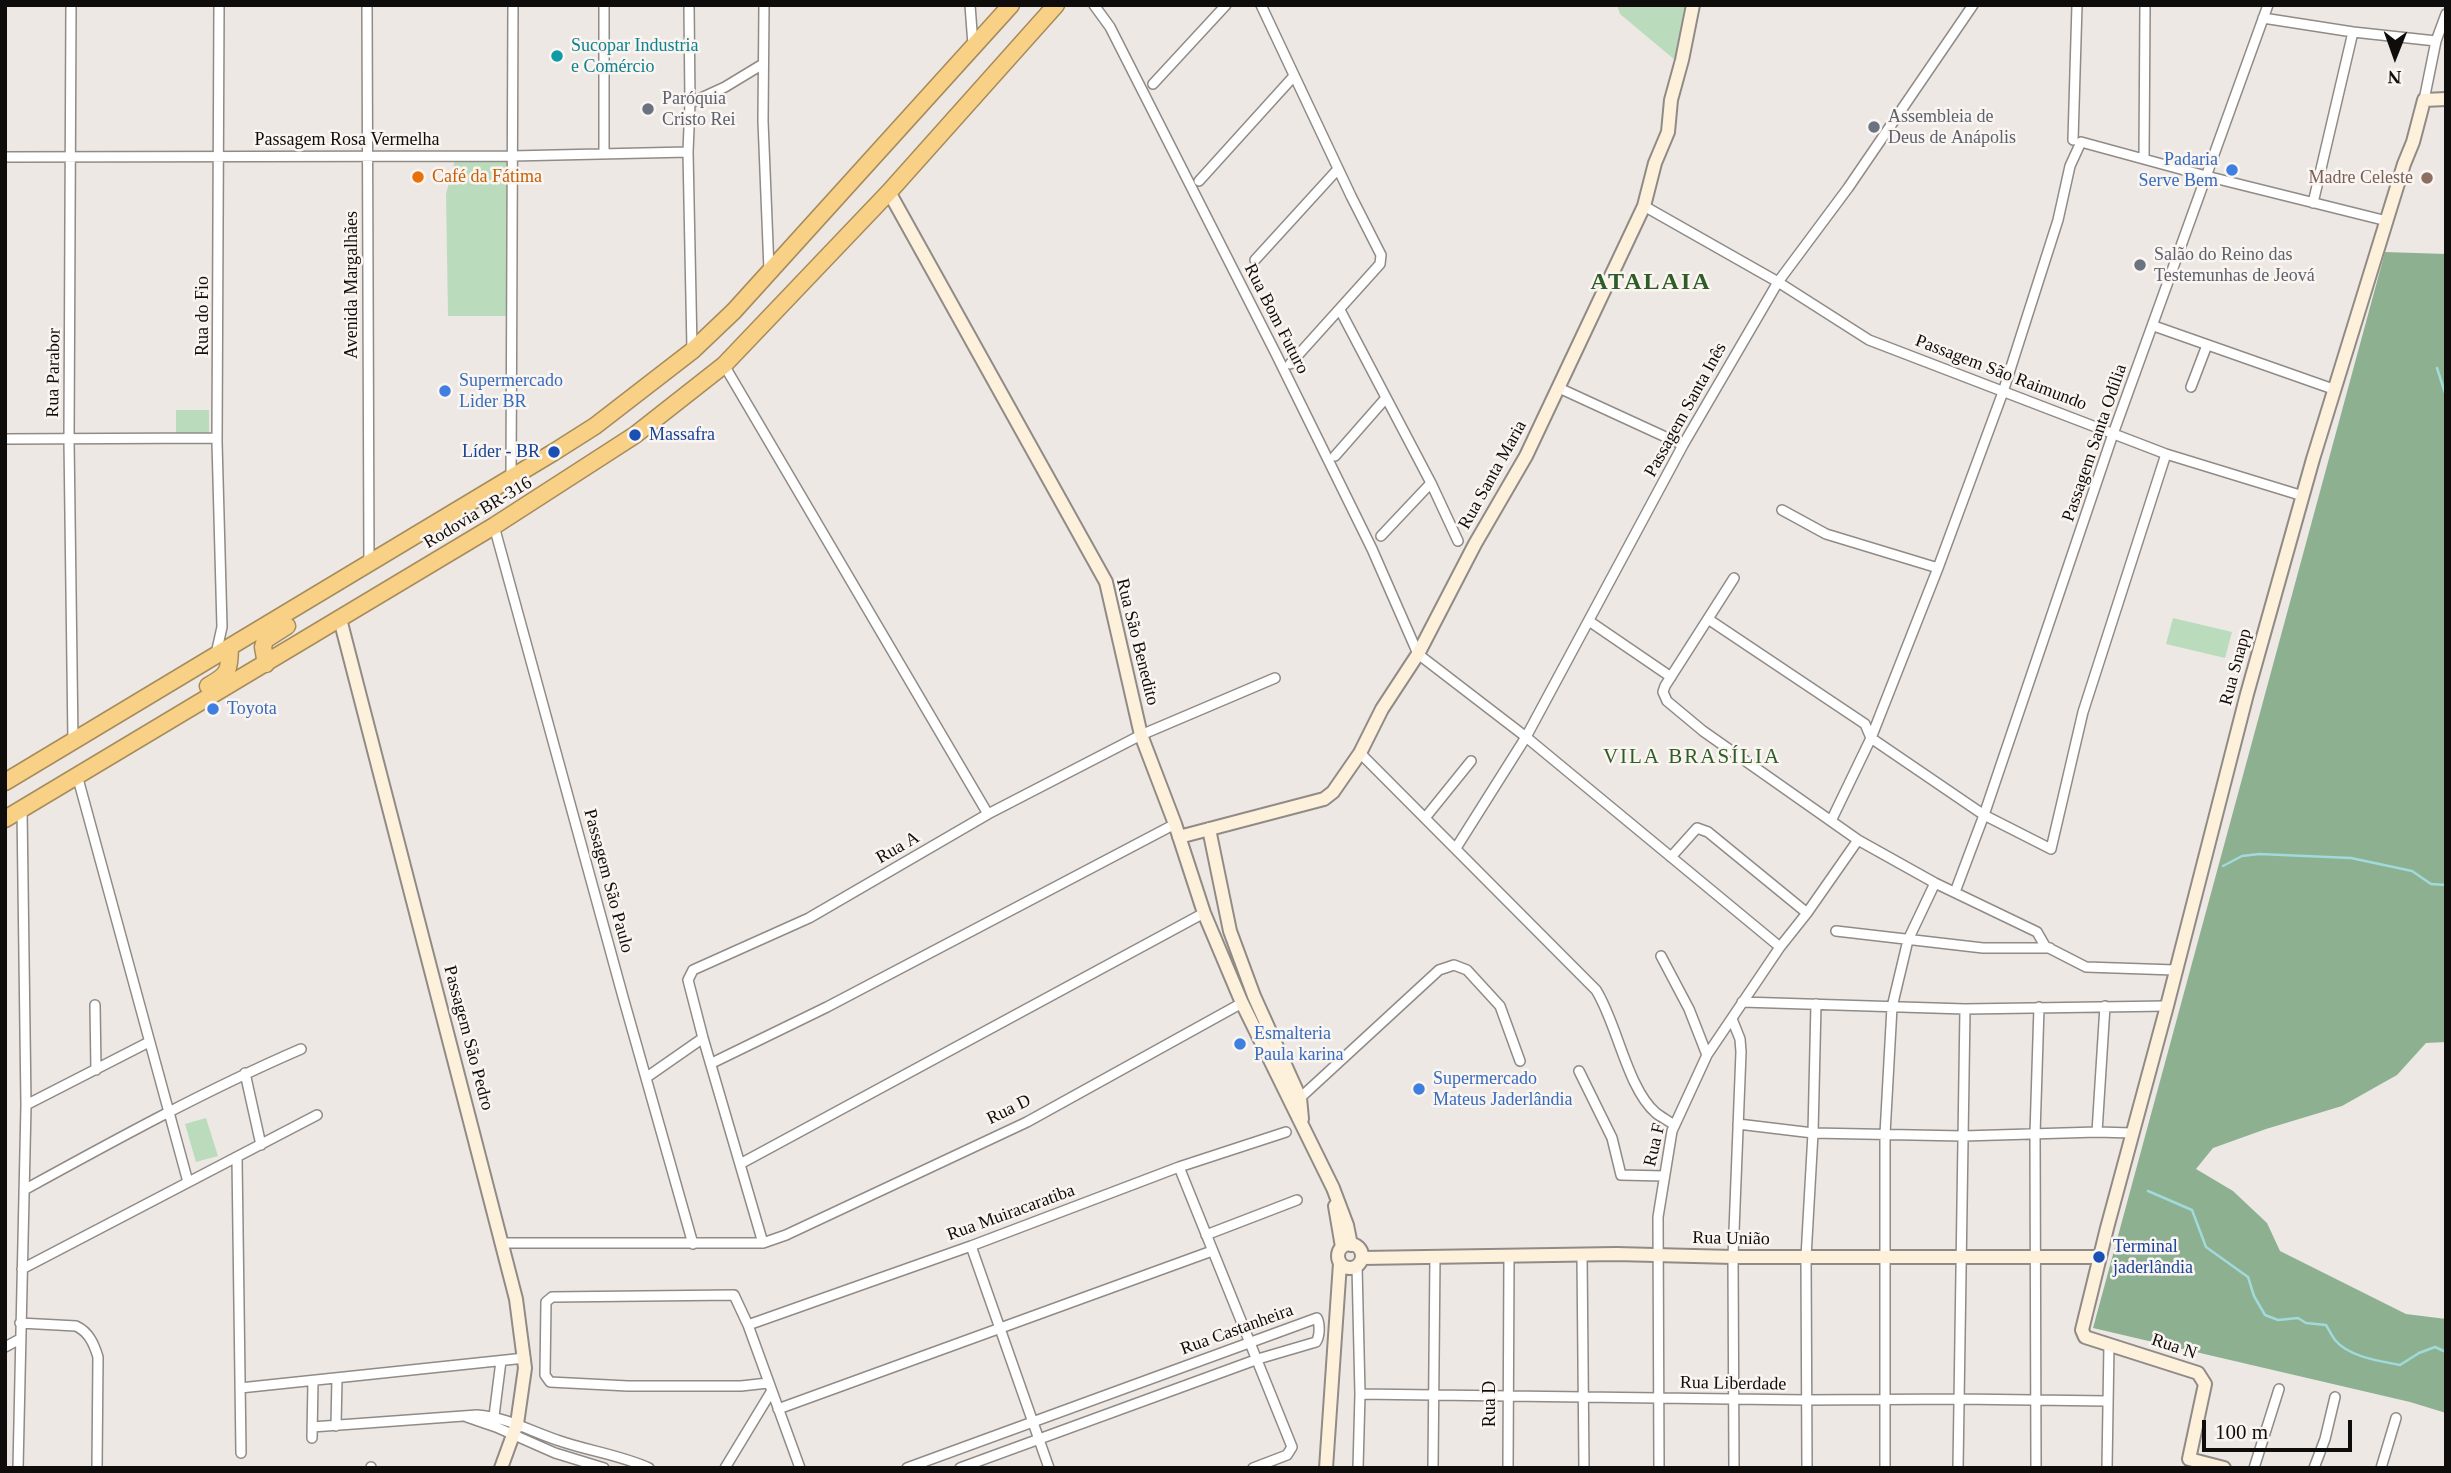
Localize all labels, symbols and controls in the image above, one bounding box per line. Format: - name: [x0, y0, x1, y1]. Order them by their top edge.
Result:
- north arrow: [2360, 21, 2430, 91]
- place label: Sucopar Industria e Comércio: [571, 35, 698, 78]
- marker: Sucopar Industria e Comércio: [549, 48, 565, 64]
- text: N: [2388, 67, 2402, 88]
- place label: Paróquia Cristo Rei: [662, 88, 736, 130]
- marker: Paróquia Cristo Rei: [640, 101, 656, 117]
- place label: Assembleia de Deus de Anápolis: [1888, 106, 2016, 148]
- marker: Assembleia de Deus de Anápolis: [1866, 119, 1882, 135]
- street label: Passagem Rosa Vermelha: [255, 129, 439, 151]
- place label: Padaria Serve Bem: [2139, 149, 2218, 192]
- marker: Padaria Serve Bem: [2224, 162, 2240, 178]
- place label: Café da Fátima: [432, 166, 542, 188]
- place label: Madre Celeste: [2309, 167, 2413, 189]
- marker: Café da Fátima: [410, 169, 426, 185]
- marker: Madre Celeste: [2419, 170, 2435, 186]
- street label: Avenida Margalhães: [341, 211, 363, 359]
- place label: Salão do Reino das Testemunhas de Jeová: [2154, 244, 2315, 286]
- marker: Salão do Reino das Testemunhas de Jeová: [2132, 257, 2148, 273]
- street label: Rua Bom Futuro: [1239, 260, 1313, 378]
- district label: ATALAIA: [1591, 269, 1711, 297]
- street label: Rua do Fio: [192, 276, 214, 356]
- street label: Rua Parabor: [42, 328, 66, 418]
- street label: Passagem São Raimundo: [1912, 330, 2090, 416]
- street label: Passagem Santa Inês: [1640, 339, 1732, 481]
- street label: Passagem Santa Odília: [2058, 361, 2132, 525]
- place label: Supermercado Lider BR: [459, 370, 563, 412]
- marker: Supermercado Lider BR: [437, 383, 453, 399]
- street label: Rua Santa Maria: [1454, 417, 1532, 533]
- place label: Massafra: [649, 424, 715, 446]
- marker: Massafra: [627, 427, 643, 443]
- place label: Líder - BR: [462, 441, 540, 463]
- marker: Líder - BR: [546, 444, 562, 460]
- street label: Rodovia BR-316: [420, 472, 536, 554]
- street label: Rua São Benedito: [1111, 576, 1163, 708]
- street label: Rua Snapp: [2215, 626, 2257, 708]
- place label: Toyota: [227, 698, 277, 720]
- marker: Toyota: [205, 701, 221, 717]
- district label: VILA BRASÍLIA: [1605, 744, 1779, 770]
- street label: Passagem São Paulo: [578, 807, 638, 955]
- street label: Rua A: [872, 827, 924, 869]
- street label: Passagem São Pedro: [438, 963, 498, 1113]
- place label: Esmalteria Paula karina: [1254, 1023, 1343, 1066]
- marker: Esmalteria Paula karina: [1232, 1036, 1248, 1052]
- place label: Supermercado Mateus Jaderlândia: [1433, 1068, 1572, 1110]
- marker: Supermercado Mateus Jaderlândia: [1411, 1081, 1427, 1097]
- street label: Rua D: [983, 1090, 1035, 1130]
- street label: Rua F: [1640, 1121, 1670, 1169]
- street label: Rua Muiracaratiba: [944, 1180, 1078, 1246]
- street label: Rua União: [1692, 1228, 1770, 1250]
- place label: Terminal jaderlândia: [2113, 1236, 2193, 1278]
- marker: Terminal jaderlândia: [2091, 1249, 2107, 1265]
- street label: Rua Castanheira: [1178, 1300, 1296, 1360]
- street label: Rua N: [2149, 1329, 2199, 1365]
- street label: Rua Liberdade: [1680, 1372, 1786, 1396]
- street label: Rua D: [1479, 1381, 1501, 1427]
- scale bar: [2206, 1406, 2356, 1450]
- text: 100 m: [2215, 1420, 2268, 1444]

